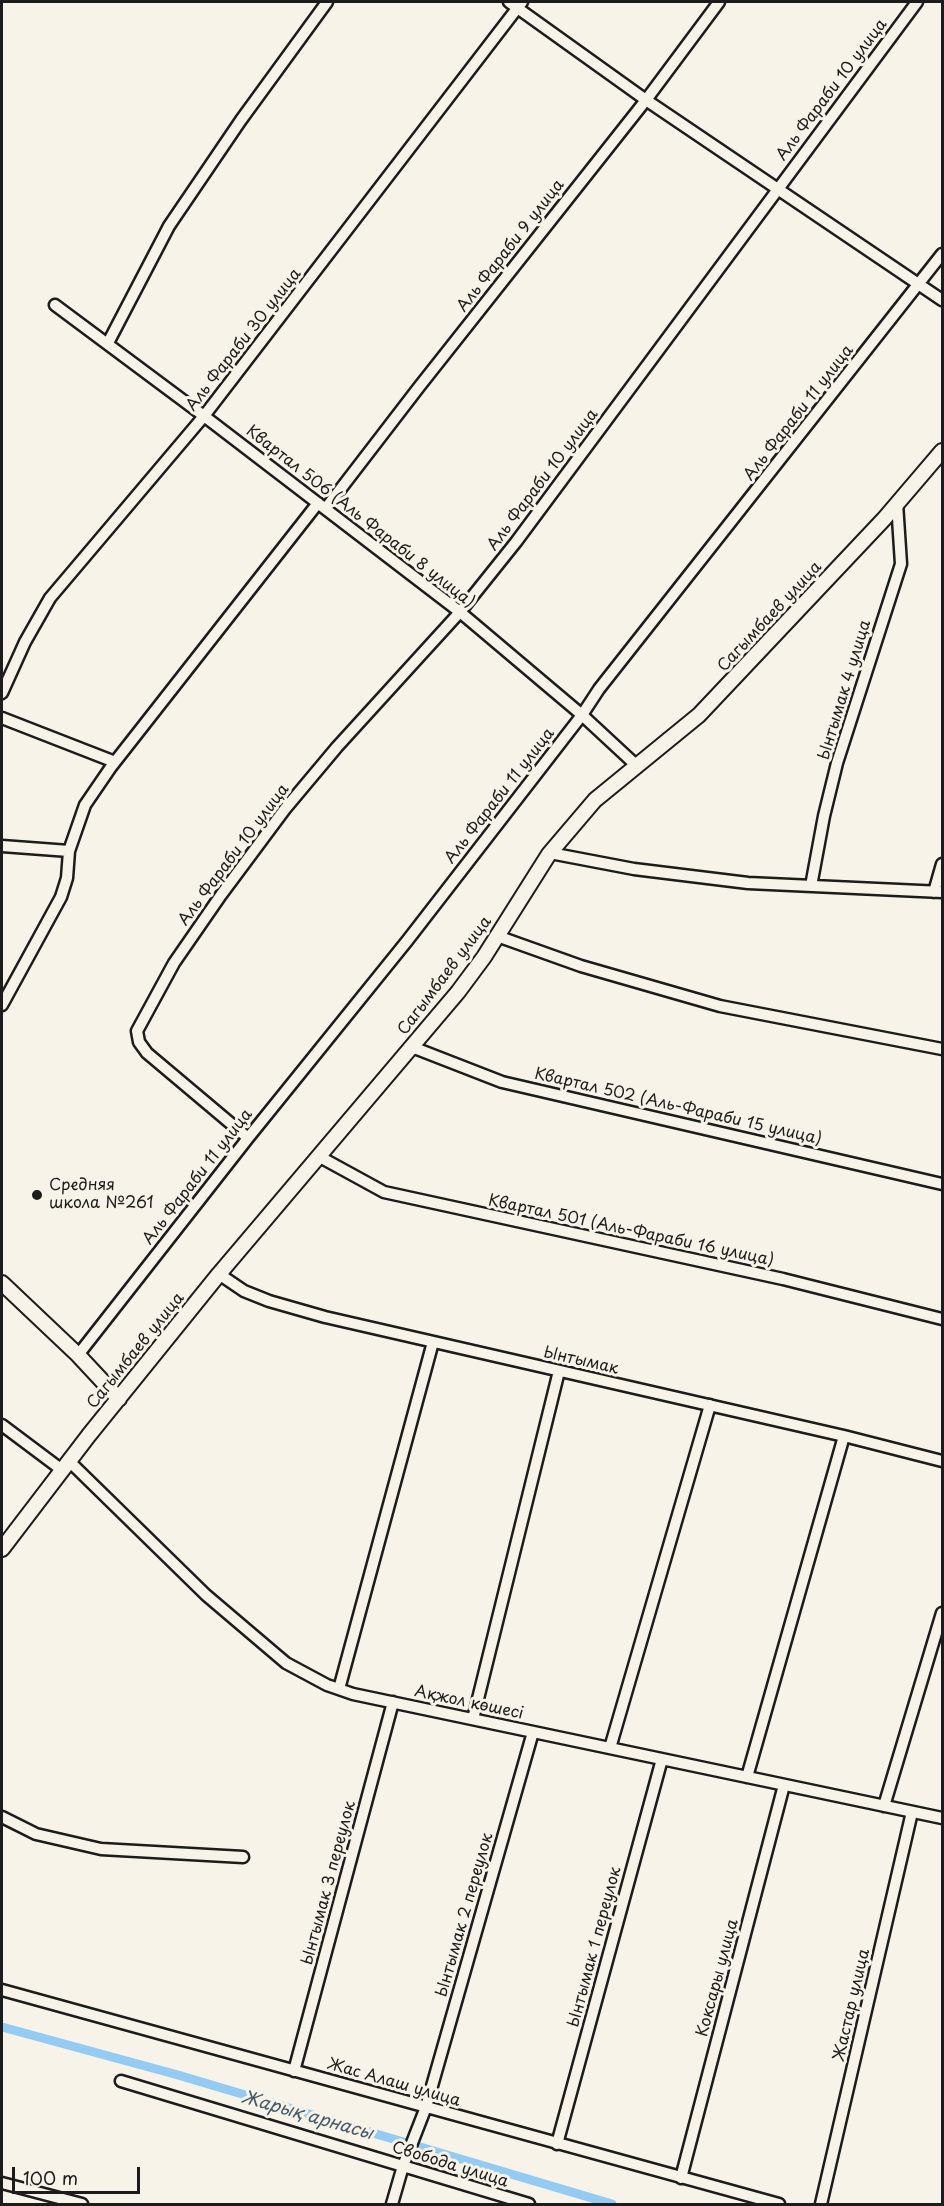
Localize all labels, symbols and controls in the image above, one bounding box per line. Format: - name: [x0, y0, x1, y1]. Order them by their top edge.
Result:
- street label: Аль Фараби 10 улица: [772, 15, 892, 165]
- street label: Аль Фараби 9 улица: [453, 176, 569, 316]
- street label: Аль Фараби 30 улица: [182, 265, 306, 415]
- street label: Аль Фараби 11 улица: [740, 341, 858, 485]
- street label: Аль Фараби 10 улица: [483, 405, 603, 555]
- street label: Квартал 506 (Аль Фараби 8 улица): [242, 422, 478, 612]
- street label: Сагымбаев улица: [714, 558, 826, 676]
- street label: Ынтымак 4 улица: [815, 618, 875, 762]
- street label: Аль Фараби 11 улица: [441, 724, 559, 868]
- street label: Аль Фараби 10 улица: [174, 780, 294, 930]
- street label: Сагымбаев улица: [394, 913, 496, 1039]
- street label: Квартал 502 (Аль-Фараби 15 улица): [533, 1065, 823, 1149]
- street label: Аль Фараби 11 улица: [139, 1105, 257, 1249]
- place label: Средняя школа №261: [49, 1176, 154, 1214]
- marker: Средняя школа №261: [30, 1188, 44, 1202]
- street label: Квартал 501 (Аль-Фараби 16 улица): [486, 1191, 776, 1271]
- street label: Сагымбаев улица: [83, 1289, 189, 1413]
- street label: Ынтымак: [542, 1343, 620, 1379]
- street label: Ақжол көшесі: [413, 1682, 525, 1724]
- street label: Ынтымак 3 переулок: [298, 1799, 360, 1967]
- street label: Ынтымак 2 переулок: [432, 1831, 498, 1999]
- street label: Ынтымак 1 переулок: [564, 1865, 626, 2029]
- street label: Коксары улица: [693, 1917, 743, 2039]
- street label: Жастар улица: [830, 1947, 874, 2063]
- street label: Жас Алаш улица: [325, 2055, 463, 2111]
- water label: Жарық арнасы: [239, 2087, 375, 2145]
- street label: Свобода улица: [389, 2138, 511, 2192]
- scale bar: [15, 2155, 142, 2193]
- text: 100 m: [23, 2164, 78, 2191]

